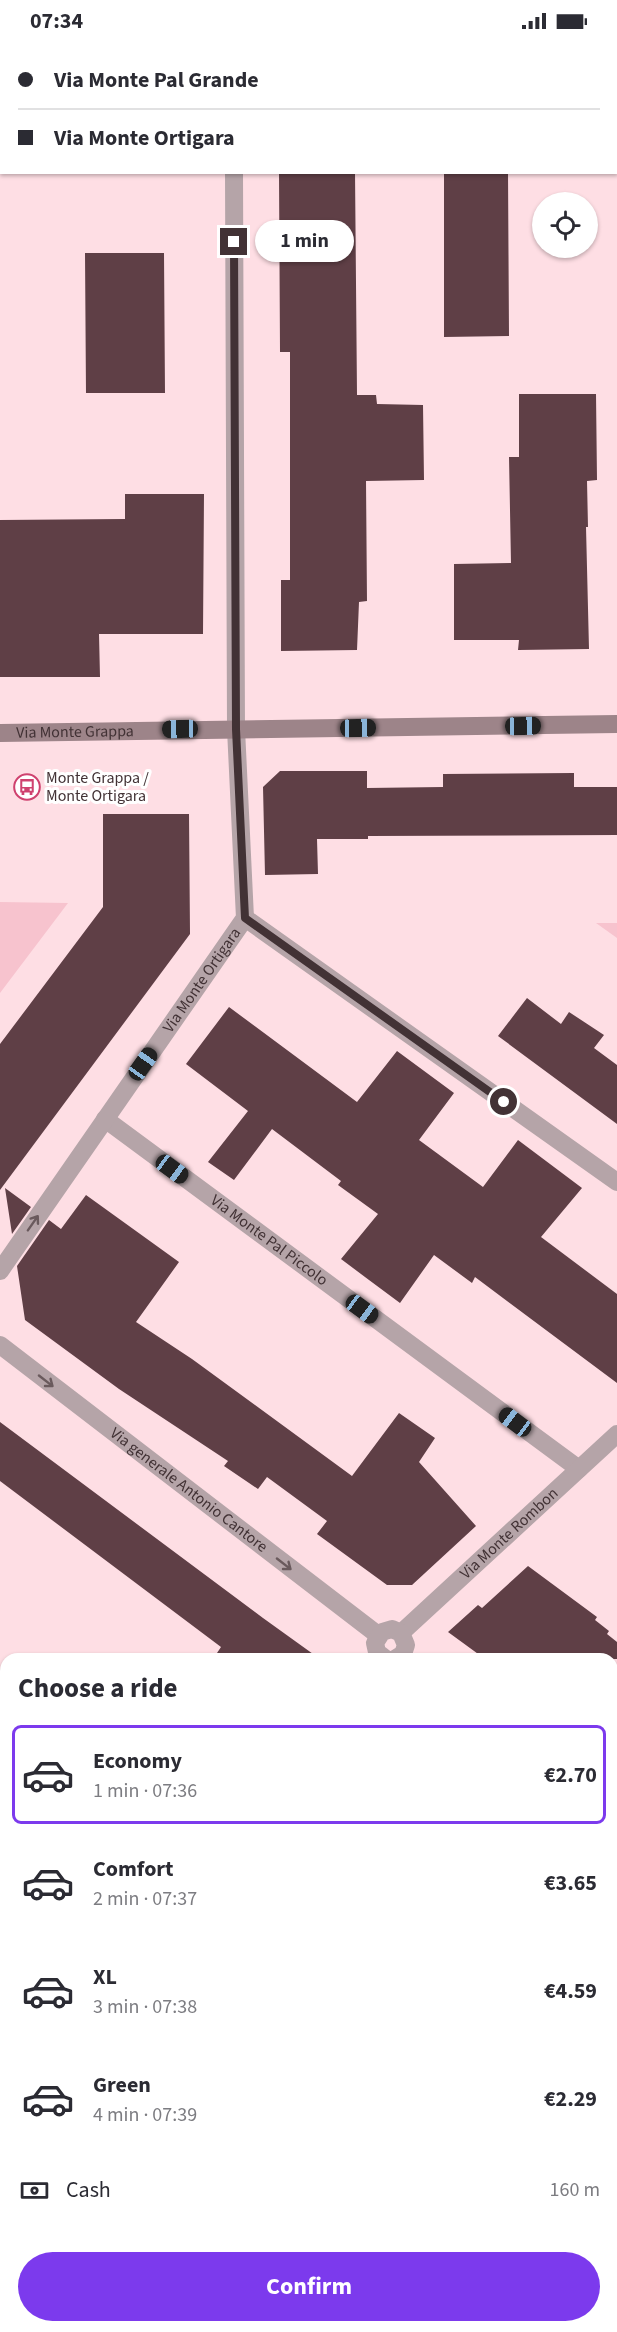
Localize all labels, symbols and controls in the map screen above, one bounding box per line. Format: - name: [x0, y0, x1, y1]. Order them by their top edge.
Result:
- text: 07:34: [30, 5, 83, 37]
- text: Via Monte Pal Grande: [54, 64, 259, 96]
- text: Via Monte Ortigara: [54, 122, 235, 154]
- map controls: [532, 192, 598, 258]
- button: locate: [532, 192, 598, 258]
- callout: 1 min: [255, 221, 354, 263]
- text: 1 min: [280, 227, 329, 255]
- route end: [220, 228, 247, 255]
- car: [505, 717, 541, 735]
- car: [340, 719, 376, 737]
- street label: Via Monte Grappa: [16, 720, 134, 744]
- car: [162, 720, 198, 738]
- place label: Monte Grappa / Monte Ortigara: [46, 767, 149, 807]
- bus stop icon: Monte Grappa / Monte Ortigara: [12, 772, 42, 802]
- street label: Via Monte Ortigara: [158, 923, 246, 1037]
- car: [125, 1044, 161, 1084]
- route start: [490, 1088, 517, 1115]
- car: [152, 1151, 192, 1187]
- street label: Via Monte Pal Piccolo: [206, 1189, 332, 1291]
- one-way arrow: [27, 1215, 39, 1231]
- car: [342, 1291, 382, 1327]
- one-way arrow: [38, 1375, 54, 1387]
- car: [495, 1404, 535, 1440]
- street label: Via generale Antonio Cantore: [105, 1422, 272, 1558]
- street label: Via Monte Rombon: [455, 1483, 563, 1584]
- one-way arrow: [276, 1557, 292, 1570]
- text: Choose a ride: [18, 1669, 178, 1708]
- text: Economy: [93, 1745, 182, 1777]
- icon: car: [21, 1748, 75, 1802]
- text: €2.70: [544, 1759, 597, 1791]
- text: 1 min · 07:36: [93, 1777, 197, 1805]
- text: Comfort: [93, 1853, 174, 1885]
- icon: car: [21, 1856, 75, 1910]
- text: €3.65: [544, 1867, 597, 1899]
- text: 2 min · 07:37: [93, 1885, 197, 1913]
- text: XL: [93, 1961, 117, 1993]
- icon: car: [21, 1964, 75, 2018]
- text: €4.59: [544, 1975, 597, 2007]
- text: 3 min · 07:38: [93, 1993, 197, 2021]
- text: Green: [93, 2069, 151, 2101]
- icon: car: [21, 2072, 75, 2126]
- text: €2.29: [544, 2083, 597, 2115]
- text: 4 min · 07:39: [93, 2101, 197, 2129]
- icon: cash: [18, 2174, 51, 2207]
- text: Cash: [66, 2174, 111, 2206]
- text: 160 m: [550, 2176, 600, 2204]
- button: Confirm: [18, 2252, 600, 2321]

